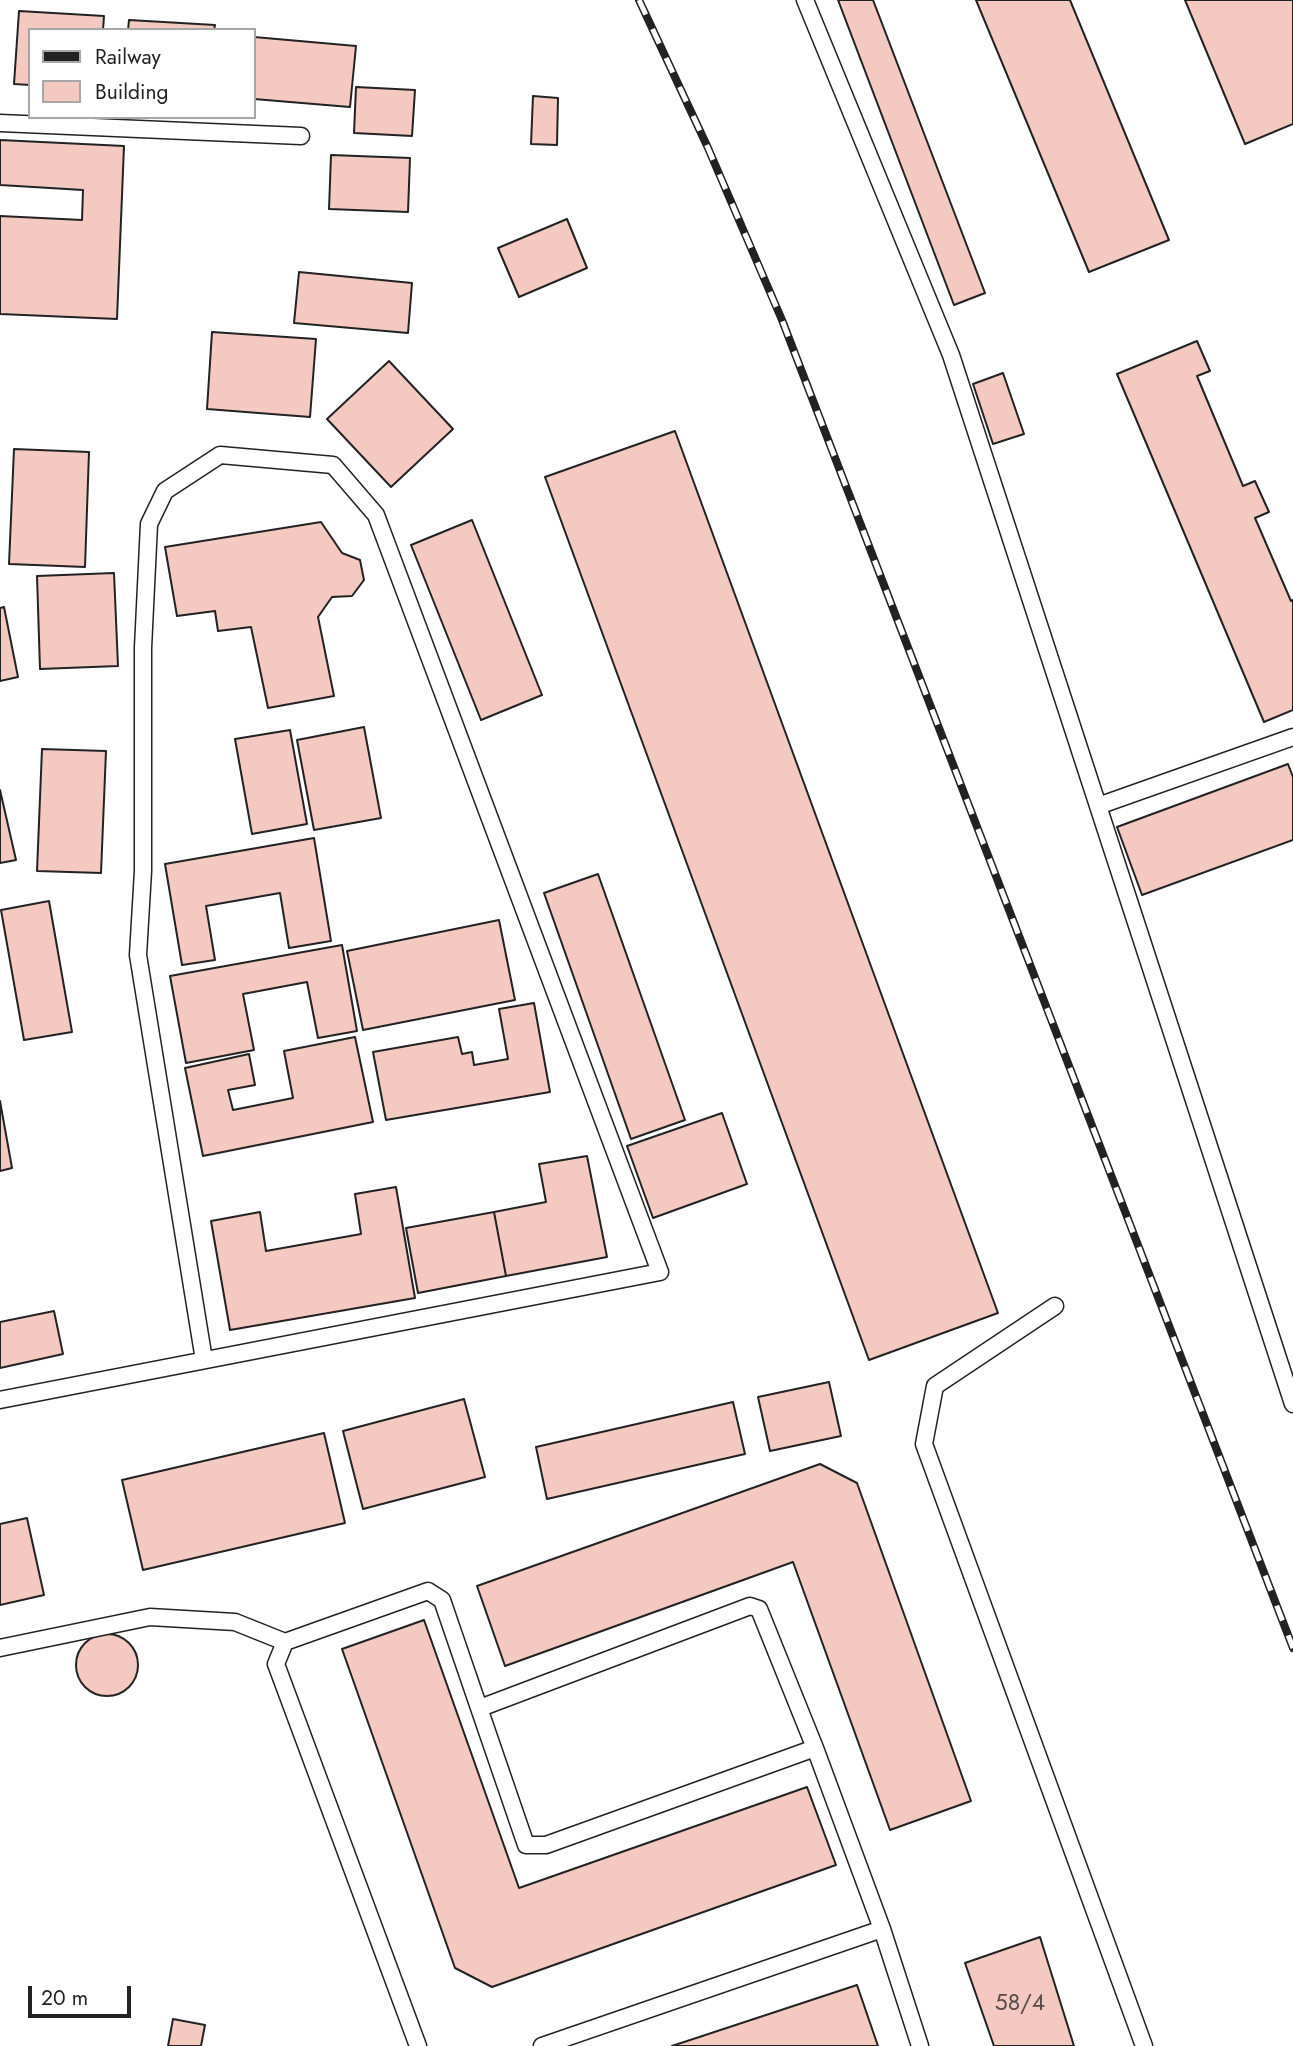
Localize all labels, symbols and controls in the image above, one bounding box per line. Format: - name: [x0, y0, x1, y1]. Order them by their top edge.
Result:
- legend: [28, 28, 256, 119]
- text: Railway: [95, 42, 161, 72]
- text: Building: [95, 77, 168, 107]
- scale bar: [32, 1972, 135, 2016]
- text: 20 m: [41, 1983, 88, 2013]
- house number: 58/4: [995, 1990, 1045, 2018]

